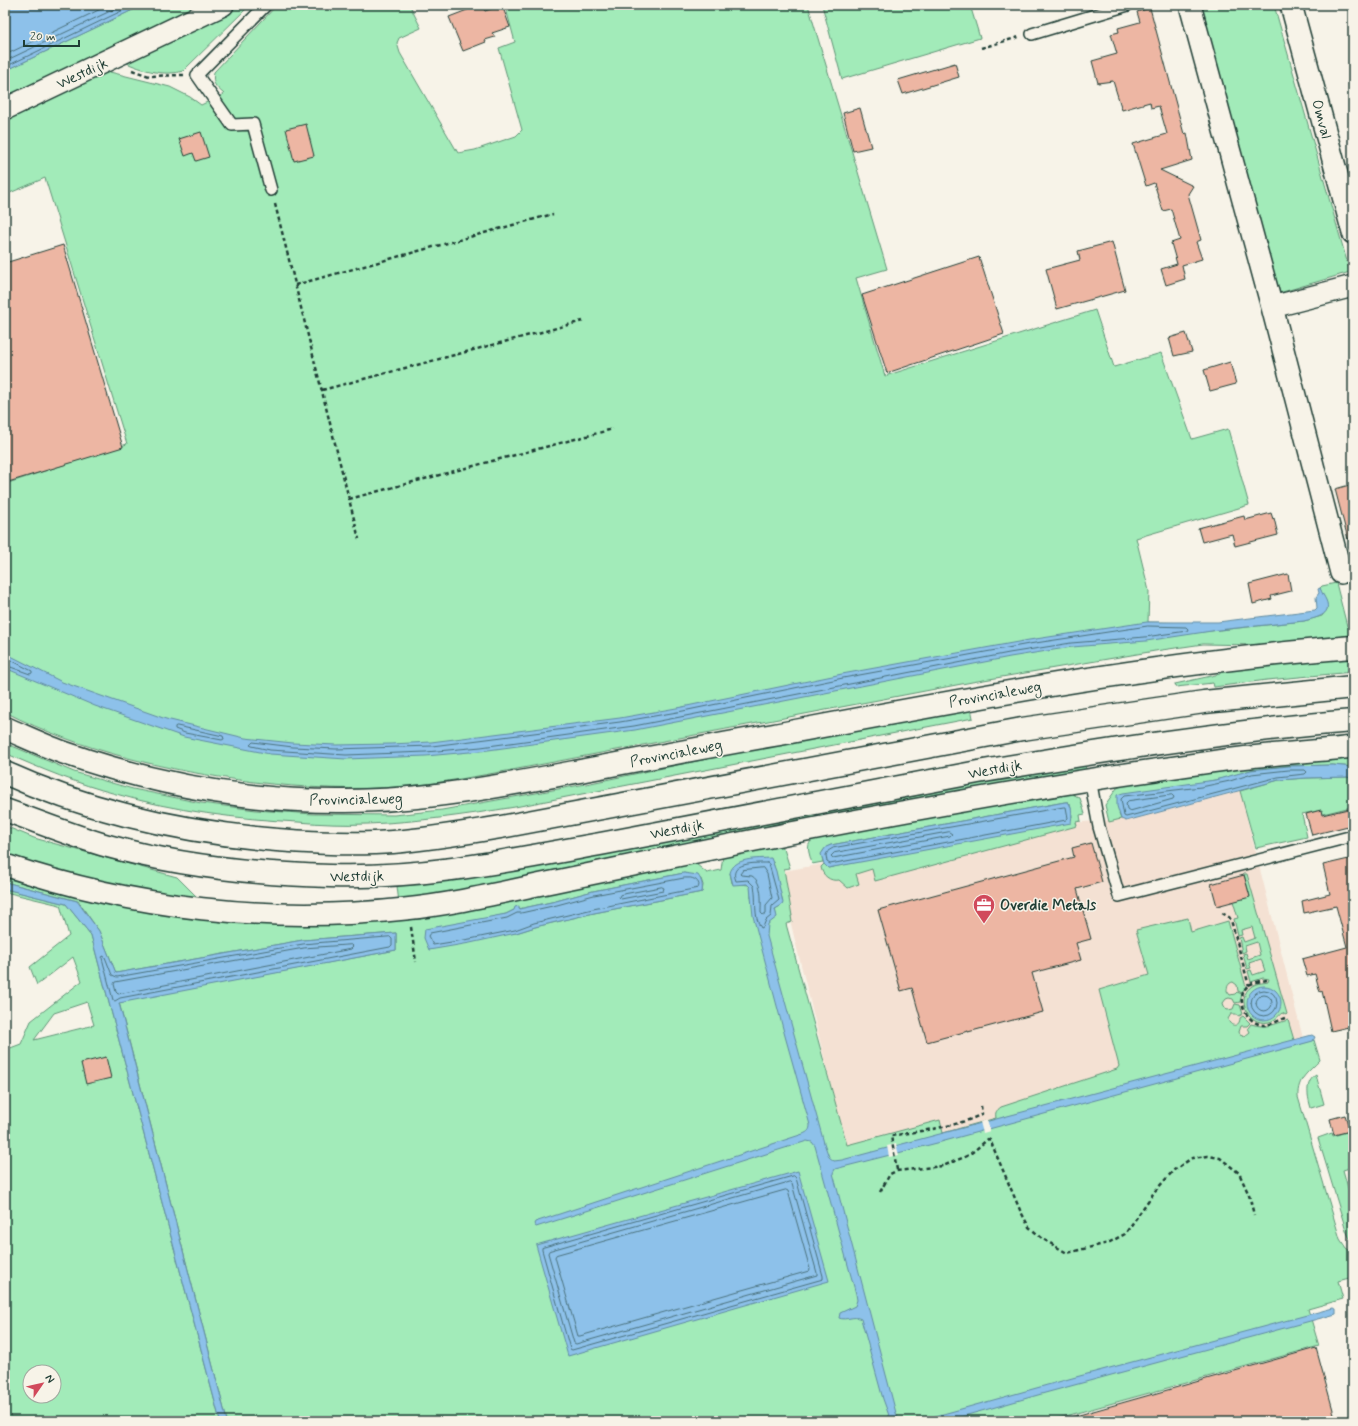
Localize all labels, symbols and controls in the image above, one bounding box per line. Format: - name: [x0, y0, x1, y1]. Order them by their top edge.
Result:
- scale bar: [24, 22, 79, 48]
- text: 20 m: [30, 29, 56, 45]
- street label: Westdijk: [54, 53, 111, 94]
- street label: Omval: [1306, 97, 1336, 141]
- street label: Provincialeweg: [947, 677, 1043, 714]
- street label: Provincialeweg: [628, 735, 724, 774]
- street label: Westdijk: [967, 755, 1024, 785]
- street label: Provincialeweg: [309, 789, 403, 812]
- street label: Westdijk: [649, 815, 706, 845]
- street label: Westdijk: [330, 867, 384, 887]
- office icon: Overdie Metals: [971, 892, 997, 925]
- place label: Overdie Metals: [1000, 896, 1097, 916]
- north arrow: [22, 1364, 62, 1404]
- text: N: [42, 1372, 57, 1386]

